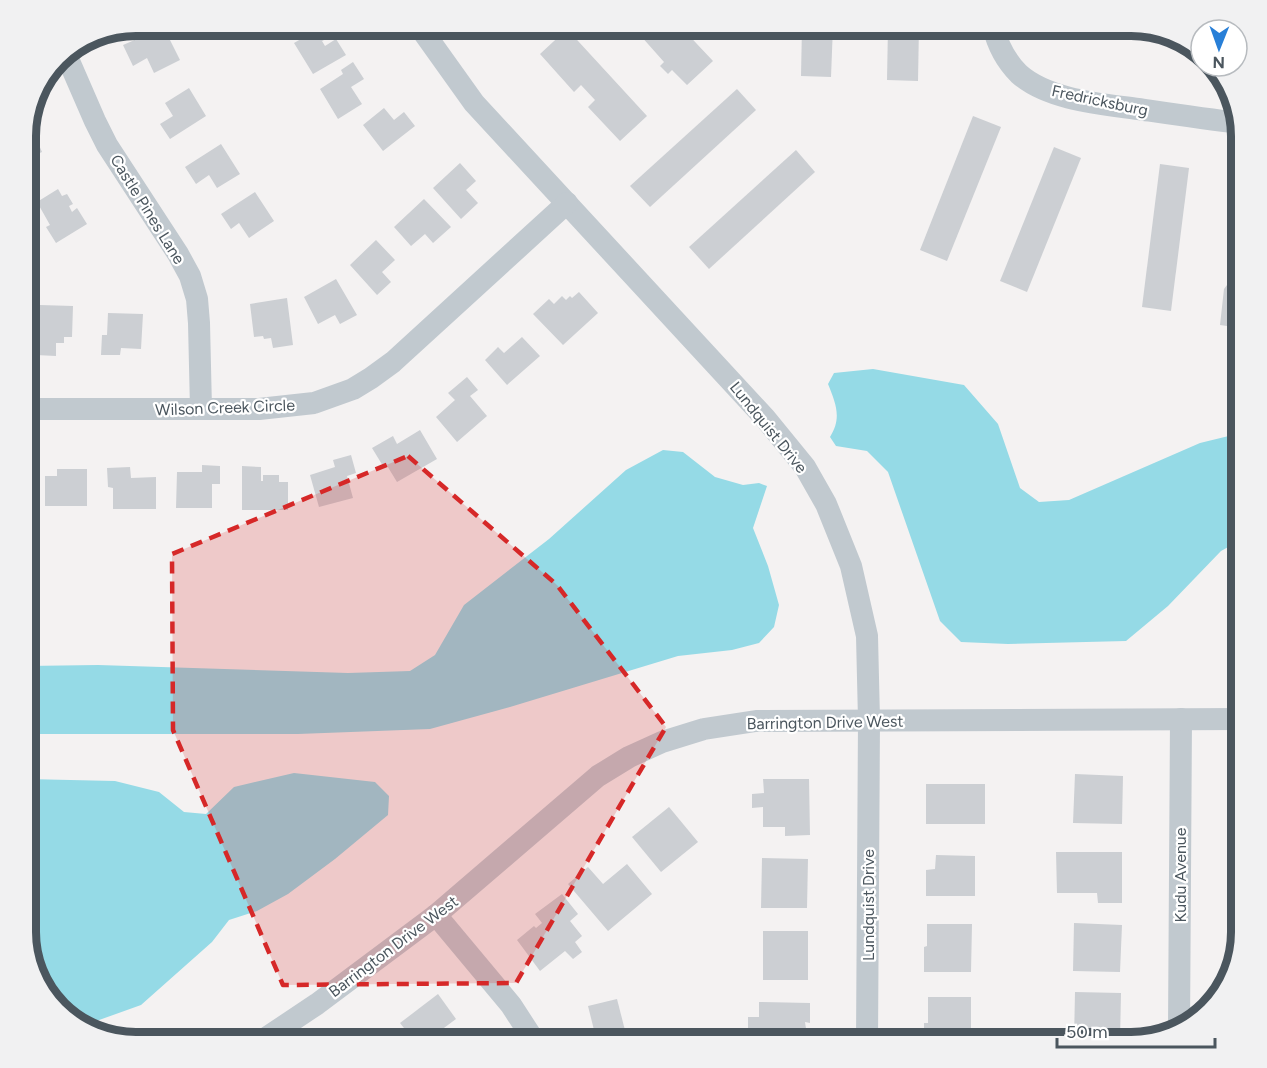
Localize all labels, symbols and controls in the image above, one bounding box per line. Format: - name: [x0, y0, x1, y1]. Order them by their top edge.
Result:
- north arrow: [1189, 18, 1249, 78]
- text: N: [1212, 53, 1225, 72]
- street label: Fredricksburg: [1050, 81, 1150, 120]
- street label: Castle Pines Lane: [106, 151, 189, 268]
- street label: Lundquist Drive: [726, 378, 811, 477]
- street label: Wilson Creek Circle: [155, 396, 296, 419]
- street label: Barrington Drive West: [746, 712, 904, 733]
- street label: Kudu Avenue: [1171, 827, 1190, 923]
- street label: Lundquist Drive: [859, 849, 878, 961]
- street label: Barrington Drive West: [325, 892, 462, 1001]
- scale bar: [1057, 1011, 1214, 1049]
- text: 50 m: [1066, 1021, 1108, 1043]

